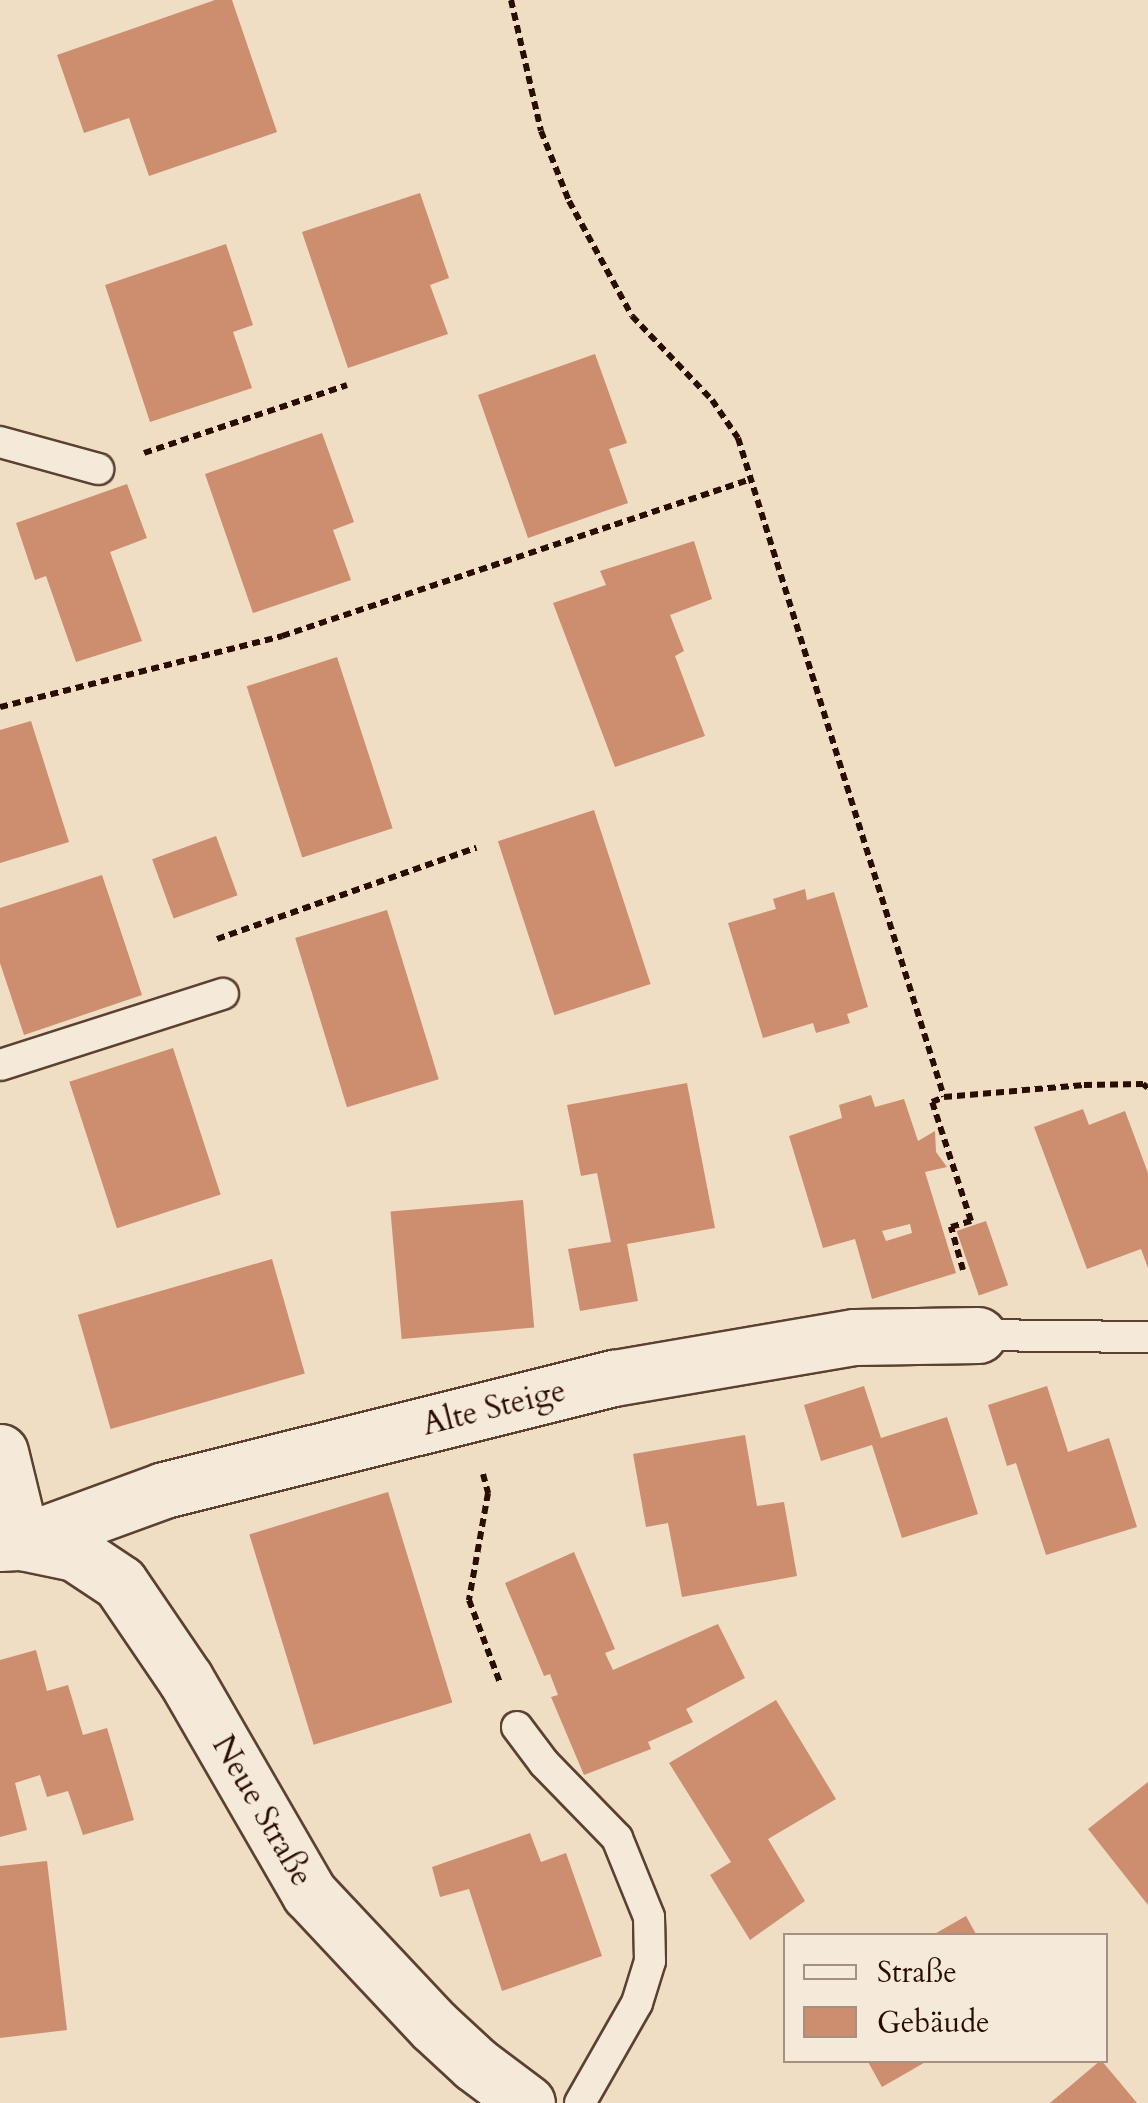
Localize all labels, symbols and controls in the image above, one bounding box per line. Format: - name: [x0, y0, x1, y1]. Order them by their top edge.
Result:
- street label: Alte Steige: [418, 1372, 570, 1444]
- street label: Neue Straße: [203, 1729, 321, 1893]
- legend: [783, 1933, 1108, 2063]
- text: Straße: [877, 1952, 957, 1993]
- text: Gebäude: [877, 2002, 990, 2043]

